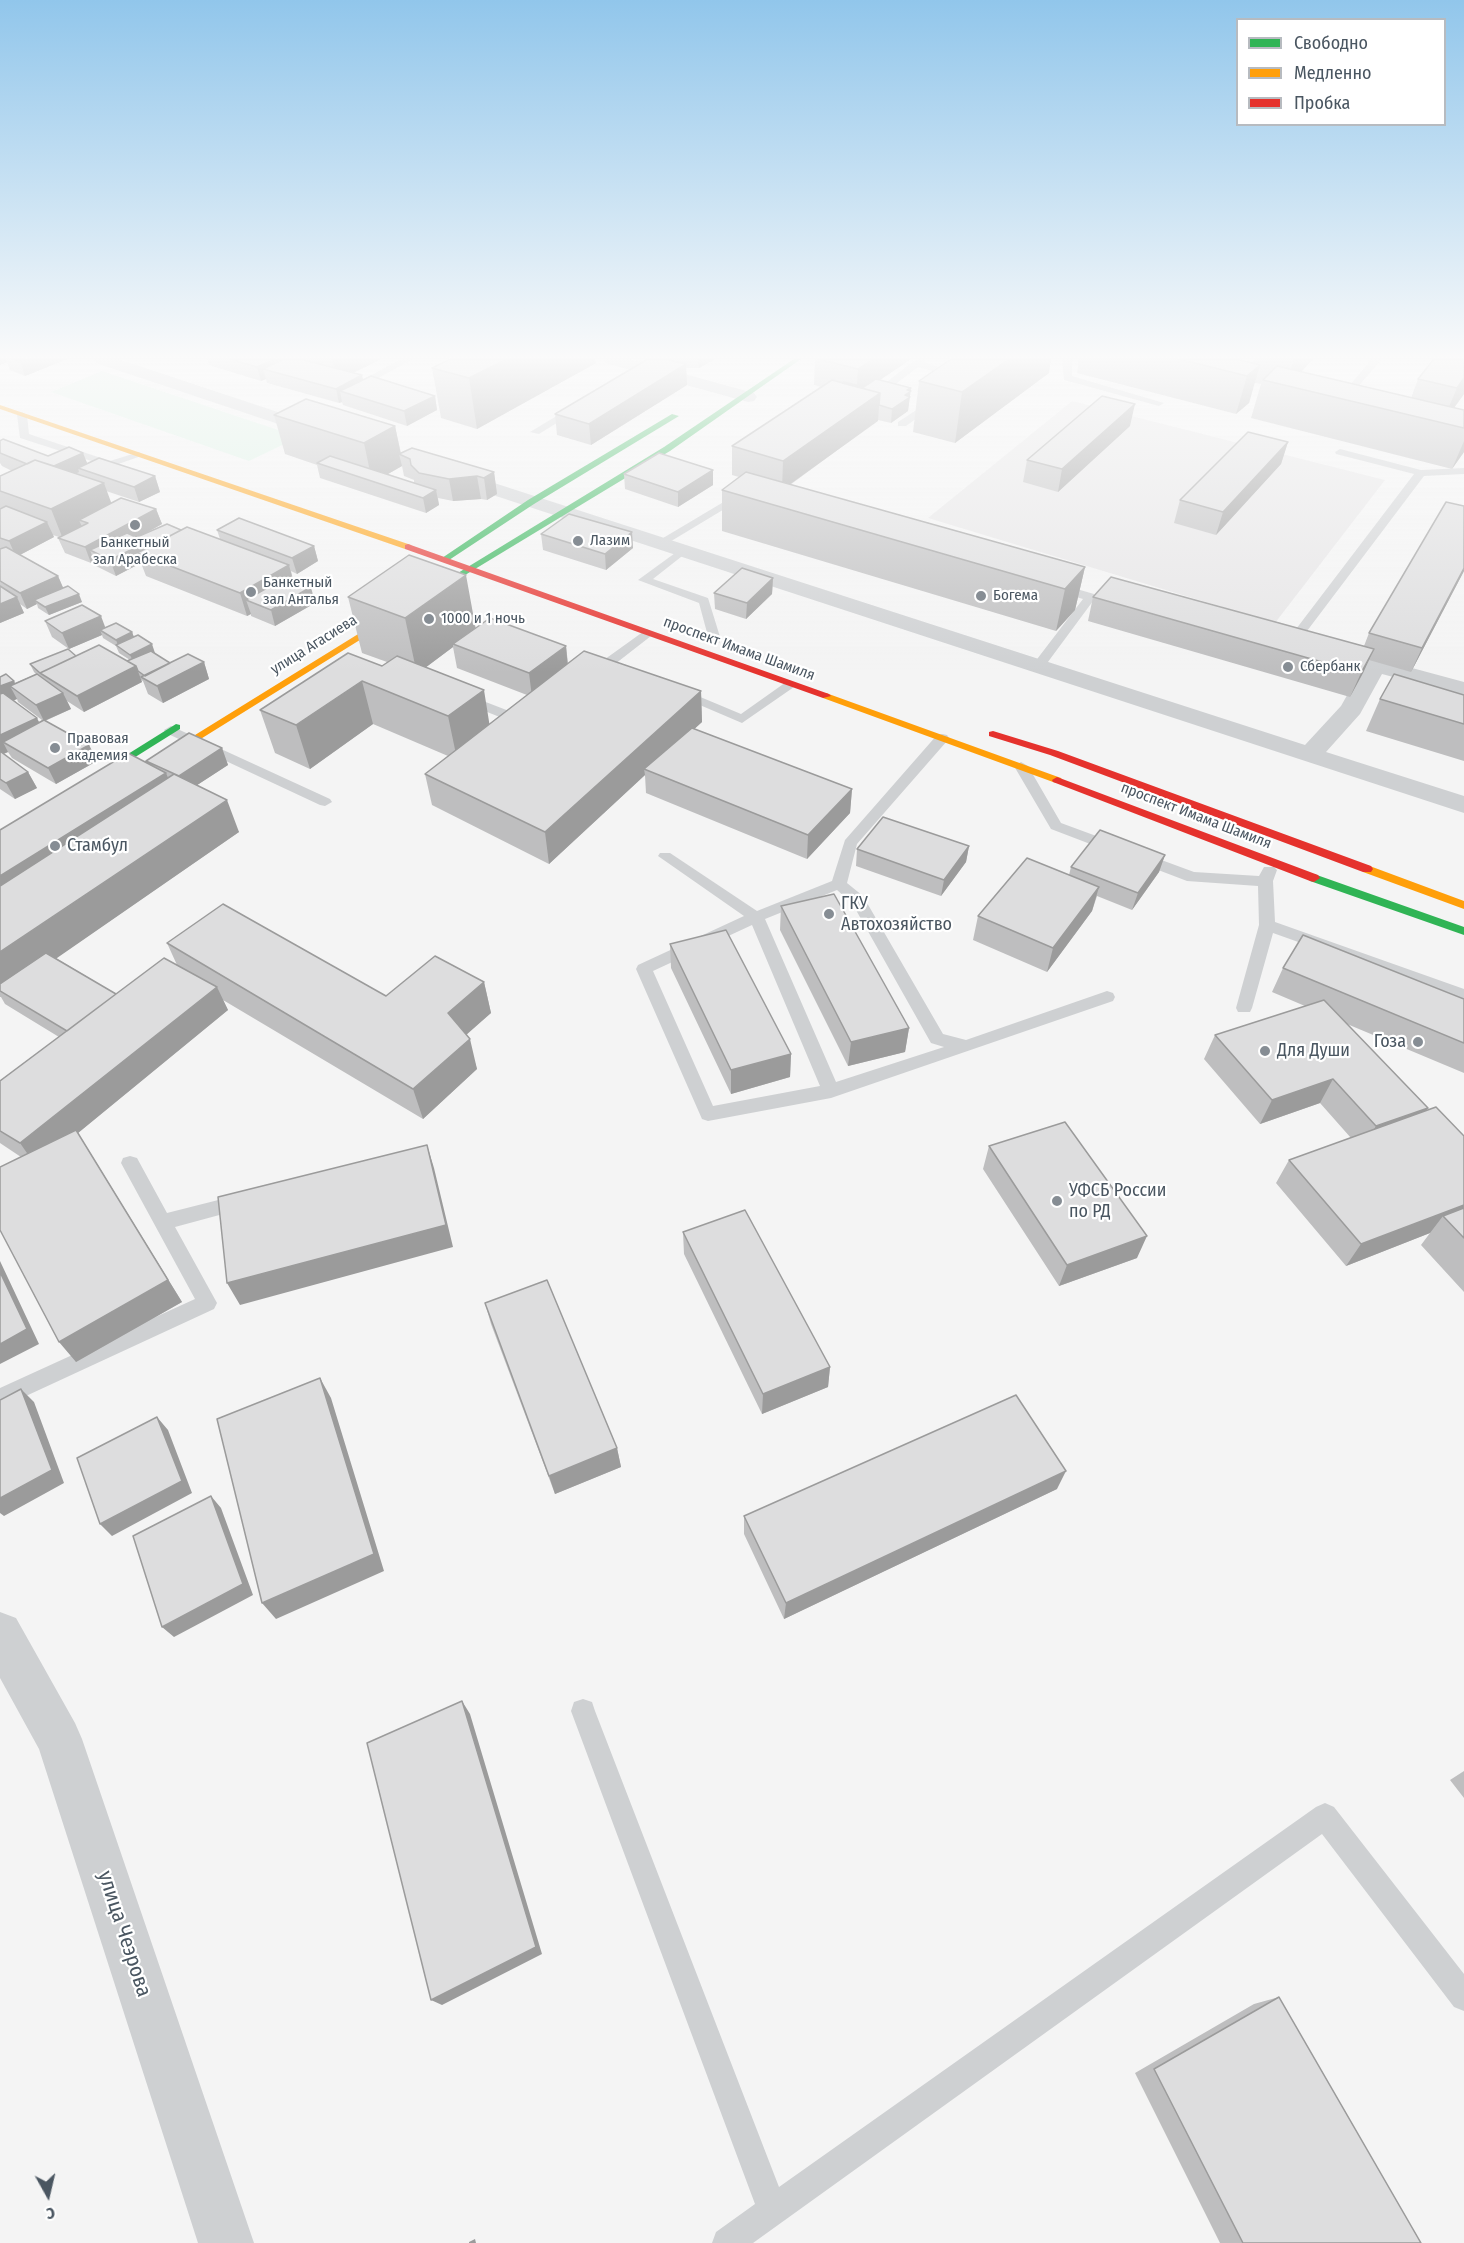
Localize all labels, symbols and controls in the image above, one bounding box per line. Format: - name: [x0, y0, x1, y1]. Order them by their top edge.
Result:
- legend: [1236, 18, 1446, 126]
- text: Свободно: [1294, 32, 1368, 54]
- text: Медленно: [1294, 62, 1372, 84]
- text: Пробка: [1294, 92, 1350, 114]
- marker: Банкетный зал Арабеска: [128, 518, 142, 532]
- place label: Лазим: [590, 532, 630, 550]
- place label: Банкетный зал Арабеска: [93, 534, 177, 569]
- marker: Лазим: [571, 534, 585, 548]
- place label: Банкетный зал Анталья: [263, 574, 339, 609]
- marker: Банкетный зал Анталья: [244, 585, 258, 599]
- place label: Богема: [993, 587, 1038, 605]
- marker: Богема: [974, 589, 988, 603]
- place label: 1000 и 1 ночь: [441, 610, 525, 628]
- street label: улица Агасиева: [268, 611, 360, 679]
- marker: 1000 и 1 ночь: [422, 612, 436, 626]
- street label: проспект Имама Шамиля: [661, 613, 817, 685]
- place label: Сбербанк: [1300, 658, 1361, 676]
- marker: Сбербанк: [1281, 660, 1295, 674]
- place label: Правовая академия: [67, 730, 129, 765]
- marker: Правовая академия: [48, 741, 62, 755]
- street label: проспект Имама Шамиля: [1118, 779, 1274, 853]
- place label: Стамбул: [67, 835, 128, 857]
- marker: Стамбул: [48, 839, 62, 853]
- place label: ГКУ Автохозяйство: [841, 893, 952, 936]
- marker: ГКУ Автохозяйство: [822, 907, 836, 921]
- place label: Гоза: [1374, 1031, 1406, 1053]
- marker: Гоза: [1411, 1035, 1425, 1049]
- place label: Для Души: [1277, 1040, 1350, 1062]
- marker: Для Души: [1258, 1044, 1272, 1058]
- place label: УФСБ России по РД: [1069, 1180, 1166, 1222]
- marker: УФСБ России по РД: [1050, 1194, 1064, 1208]
- street label: улица Чеэрова: [92, 1868, 156, 2000]
- north arrow: [18, 2165, 78, 2225]
- text: С: [45, 2203, 56, 2223]

